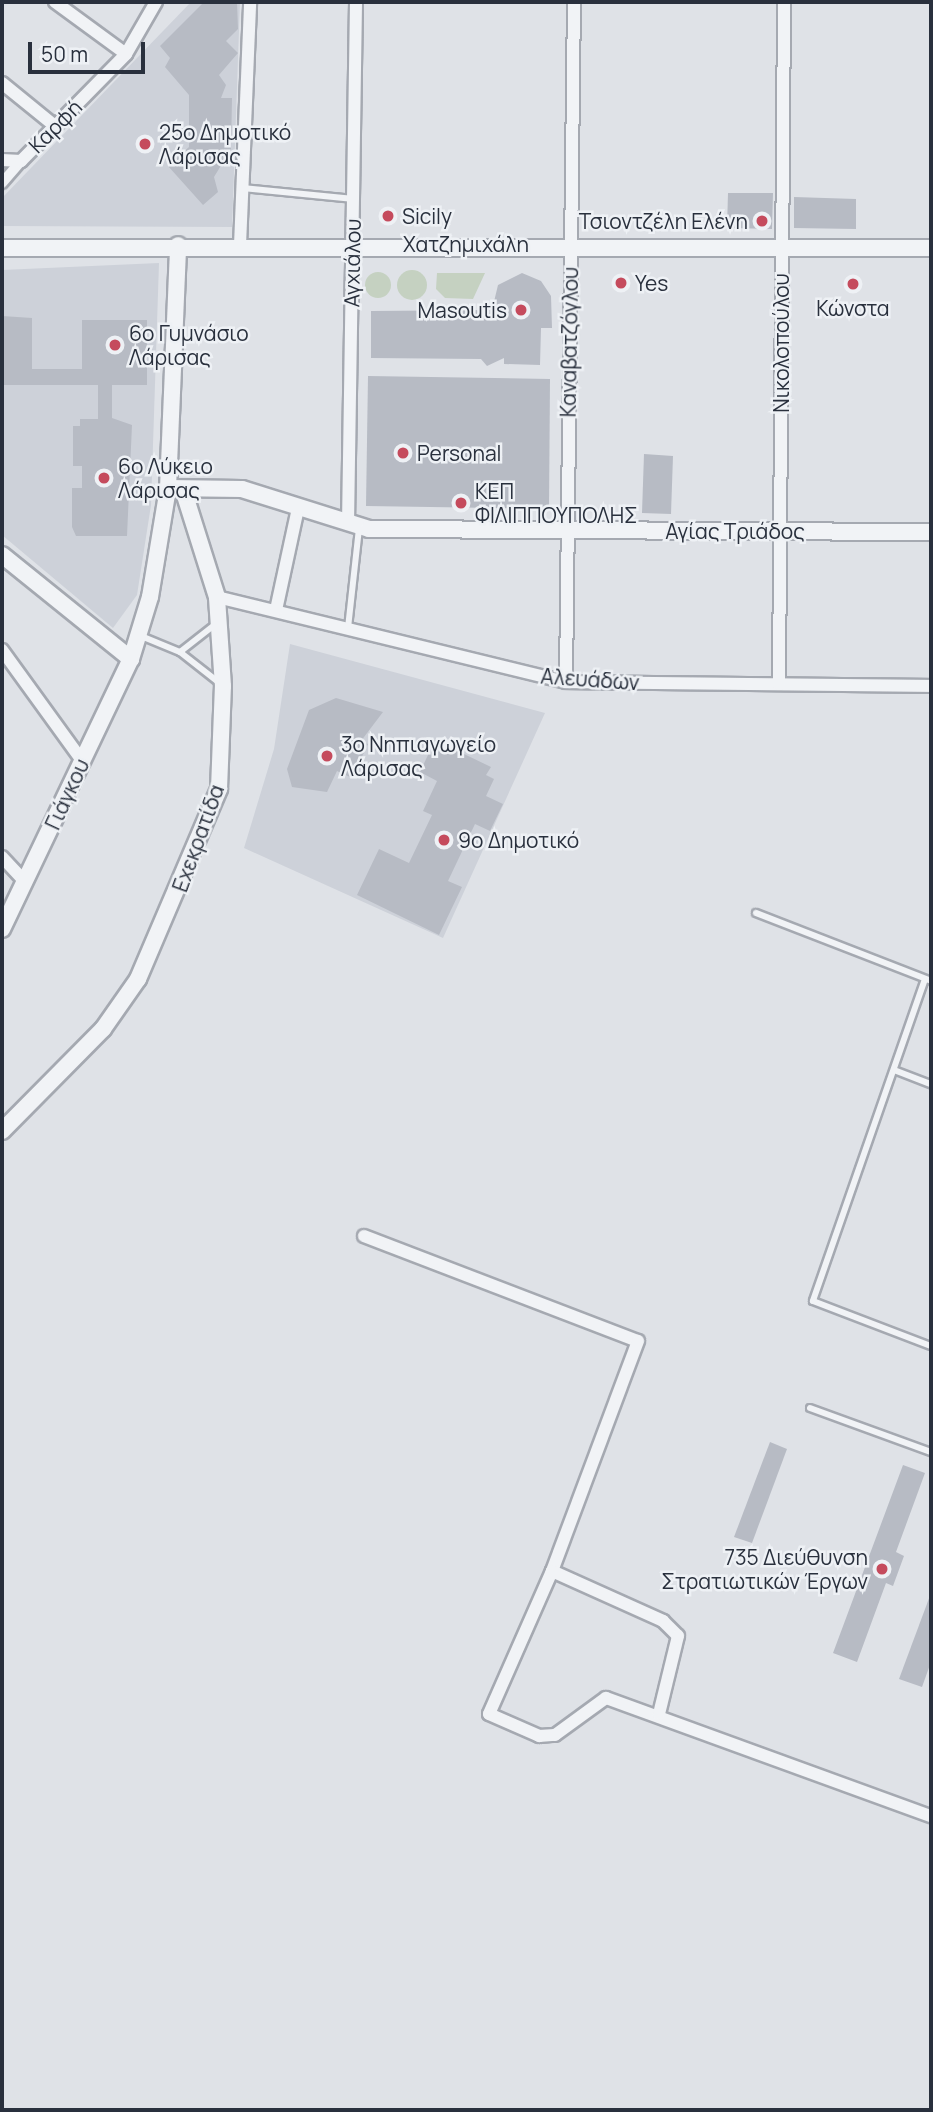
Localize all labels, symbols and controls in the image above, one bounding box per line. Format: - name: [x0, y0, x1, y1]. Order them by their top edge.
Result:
- scale bar: [32, 28, 149, 72]
- text: 50 m: [41, 40, 88, 68]
- street label: Καρφή: [23, 94, 87, 158]
- place label: 25ο Δημοτικό Λάρισας: [159, 119, 291, 169]
- marker: 25ο Δημοτικό Λάρισας: [137, 136, 153, 152]
- place label: Sicily: [402, 203, 452, 229]
- marker: Sicily: [380, 208, 396, 224]
- place label: Τσιοντζέλη Ελένη: [579, 208, 748, 234]
- marker: Τσιοντζέλη Ελένη: [754, 213, 770, 229]
- street label: Αγχιάλου: [339, 218, 365, 308]
- street label: Χατζημιχάλη: [403, 231, 529, 257]
- street label: Καναβατζόγλου: [555, 267, 583, 417]
- place label: Yes: [635, 270, 668, 296]
- street label: Νικολοπούλου: [768, 273, 794, 413]
- marker: Yes: [613, 275, 629, 291]
- marker: Κώνστα: [845, 276, 861, 292]
- place label: Κώνστα: [816, 295, 890, 321]
- place label: Masoutis: [417, 297, 507, 323]
- marker: Masoutis: [513, 302, 529, 318]
- place label: 6ο Γυμνάσιο Λάρισας: [129, 320, 249, 370]
- marker: 6ο Γυμνάσιο Λάρισας: [107, 337, 123, 353]
- place label: Personal: [417, 440, 502, 466]
- marker: Personal: [395, 445, 411, 461]
- place label: 6ο Λύκειο Λάρισας: [118, 453, 213, 503]
- marker: 6ο Λύκειο Λάρισας: [96, 470, 112, 486]
- place label: ΚΕΠ ΦΙΛΙΠΠΟΥΠΟΛΗΣ: [475, 478, 638, 528]
- marker: ΚΕΠ ΦΙΛΙΠΠΟΥΠΟΛΗΣ: [453, 495, 469, 511]
- street label: Αγίας Τριάδος: [665, 518, 805, 544]
- street label: Αλευάδων: [540, 663, 640, 695]
- place label: 3o Νηπιαγωγείο Λάρισας: [341, 731, 496, 781]
- marker: 3o Νηπιαγωγείο Λάρισας: [319, 748, 335, 764]
- street label: Γιάγκου: [40, 755, 94, 833]
- street label: Εχεκρατίδα: [167, 781, 229, 895]
- place label: 9ο Δημοτικό: [458, 827, 579, 853]
- marker: 9ο Δημοτικό: [436, 832, 452, 848]
- place label: 735 Διεύθυνση Στρατιωτικών Έργων: [661, 1544, 868, 1594]
- marker: 735 Διεύθυνση Στρατιωτικών Έργων: [874, 1561, 890, 1577]

